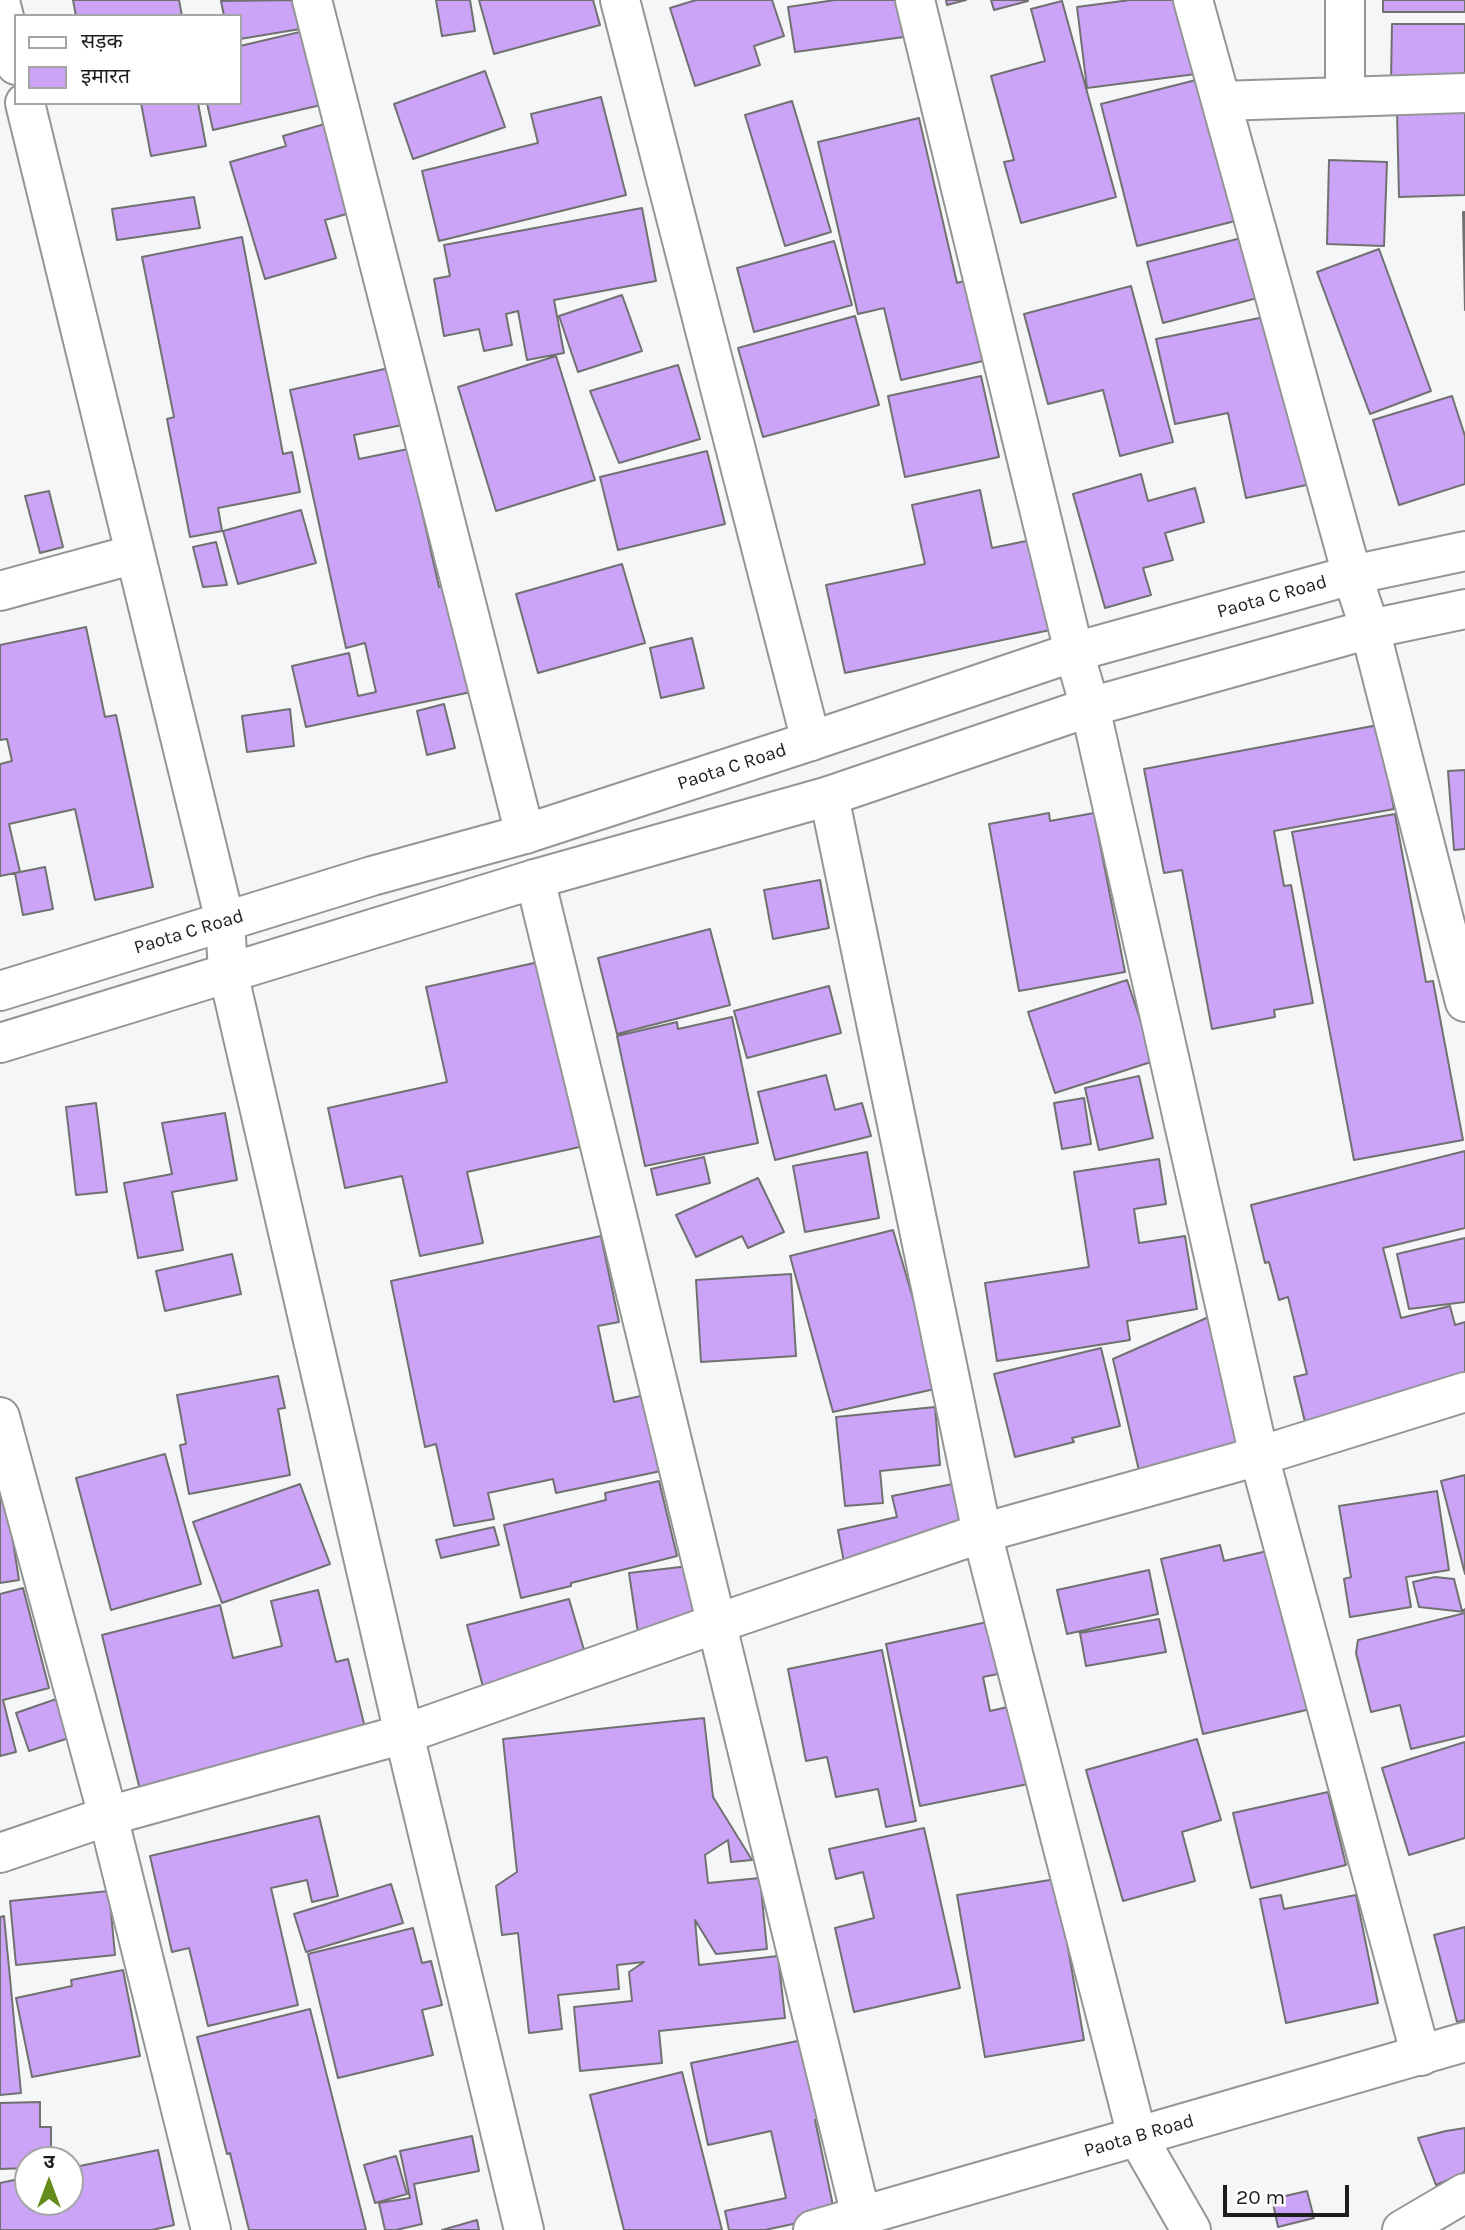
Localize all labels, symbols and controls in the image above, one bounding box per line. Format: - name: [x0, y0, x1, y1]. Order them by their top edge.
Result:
- legend: [14, 14, 242, 105]
- text: सड़क: [81, 29, 123, 53]
- text: इमारत: [81, 64, 130, 88]
- street label: Paota C Road: [1214, 570, 1330, 624]
- street label: Paota C Road: [675, 739, 789, 795]
- street label: Paota C Road: [131, 905, 247, 959]
- street label: Paota B Road: [1081, 2109, 1197, 2163]
- north arrow: [14, 2146, 84, 2216]
- text: उ: [43, 2151, 55, 2173]
- scale bar: [1227, 2170, 1353, 2214]
- text: 20 m: [1236, 2185, 1285, 2209]

